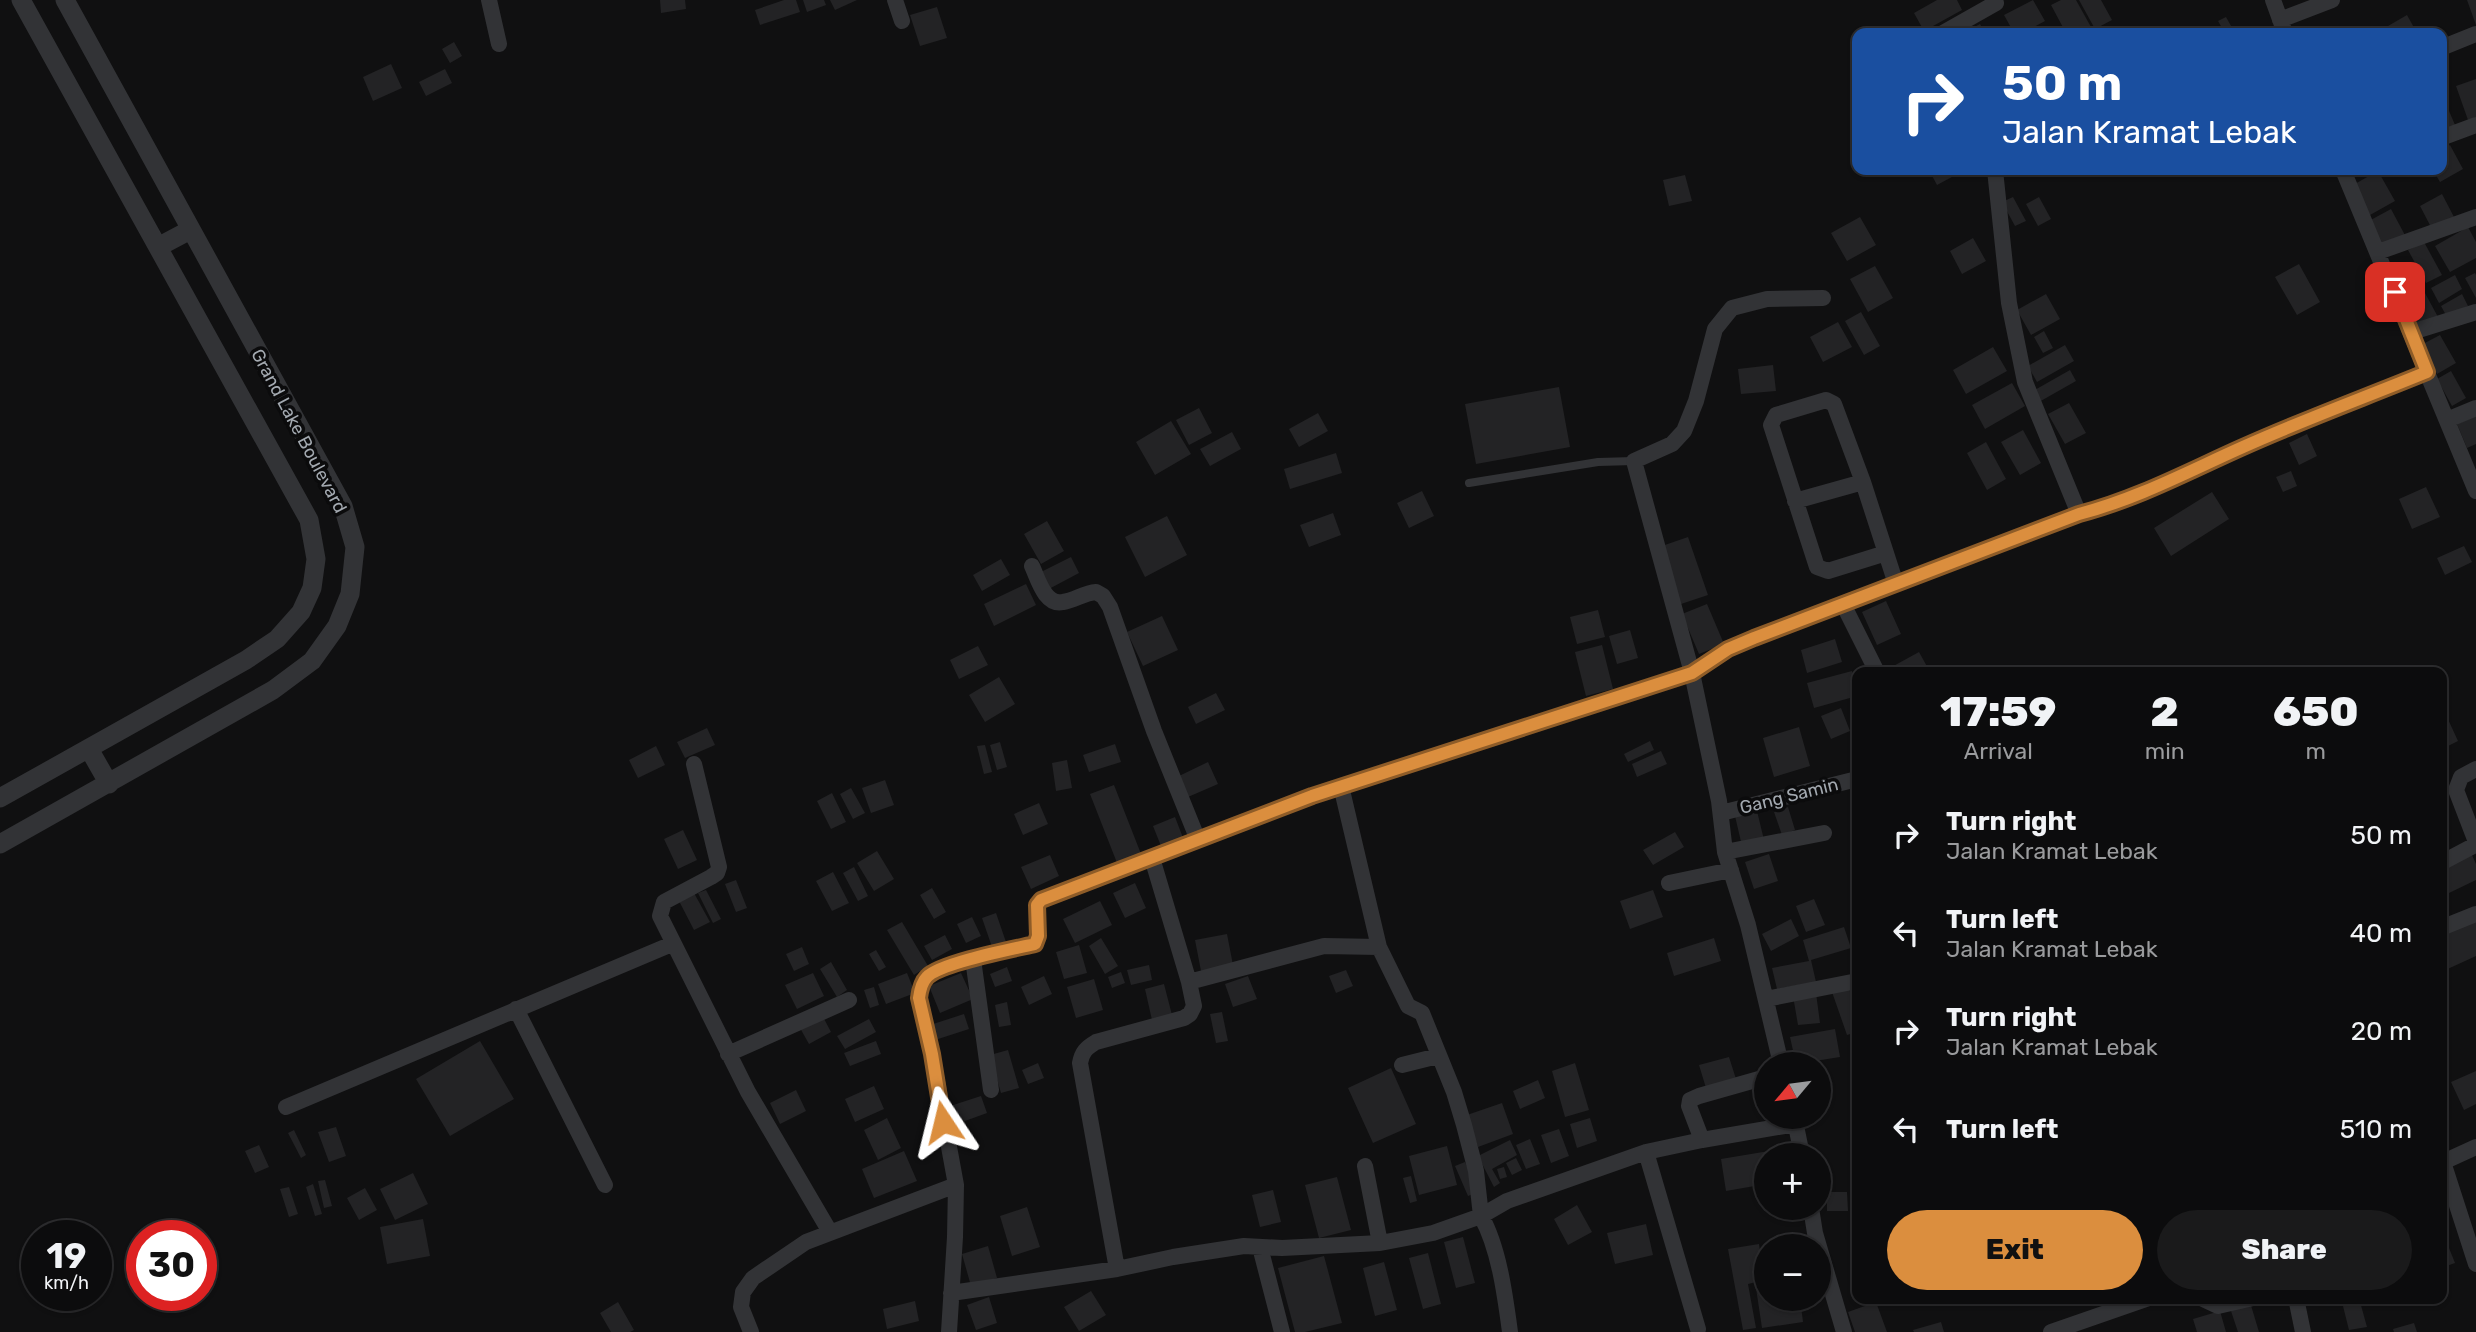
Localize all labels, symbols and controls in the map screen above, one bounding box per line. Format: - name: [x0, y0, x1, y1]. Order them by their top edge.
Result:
- text: 50 m: [2002, 54, 2122, 112]
- icon: right: [1887, 56, 1978, 147]
- text: Jalan Kramat Lebak: [2002, 113, 2296, 151]
- pin: [2365, 262, 2425, 322]
- icon: arrive: [2376, 273, 2414, 311]
- street label: Grand Lake Boulevard: [246, 345, 352, 517]
- text: 17:59: [1940, 687, 2056, 737]
- text: 2: [2150, 687, 2179, 737]
- text: 650: [2273, 687, 2359, 737]
- text: Arrival: [1964, 737, 2033, 765]
- text: min: [2145, 737, 2185, 765]
- text: m: [2306, 737, 2326, 765]
- street label: Gang Samin: [1738, 773, 1840, 819]
- text: Turn right: [1946, 806, 2076, 837]
- icon: right: [1887, 816, 1925, 854]
- text: 50 m: [2351, 820, 2412, 851]
- text: Jalan Kramat Lebak: [1946, 837, 2158, 865]
- text: Turn left: [1946, 904, 2058, 935]
- icon: left: [1887, 914, 1925, 952]
- text: 40 m: [2350, 918, 2412, 949]
- text: Jalan Kramat Lebak: [1946, 935, 2158, 963]
- text: Turn right: [1946, 1002, 2076, 1033]
- icon: right: [1887, 1012, 1925, 1050]
- text: 20 m: [2351, 1016, 2412, 1047]
- text: Jalan Kramat Lebak: [1946, 1033, 2158, 1061]
- north arrow: [1754, 1052, 1830, 1129]
- map controls: [1754, 1052, 1831, 1311]
- position arrow: [906, 1085, 980, 1159]
- icon: left: [1887, 1110, 1925, 1148]
- text: Turn left: [1946, 1114, 2058, 1145]
- text: 510 m: [2340, 1114, 2412, 1145]
- button: +: [1754, 1143, 1831, 1220]
- button: Exit: [1887, 1210, 2143, 1290]
- button: Share: [2157, 1210, 2412, 1290]
- speed limit sign: 30: [126, 1220, 217, 1311]
- button: −: [1754, 1234, 1831, 1311]
- text: 19: [47, 1235, 86, 1277]
- text: km/h: [44, 1272, 89, 1294]

